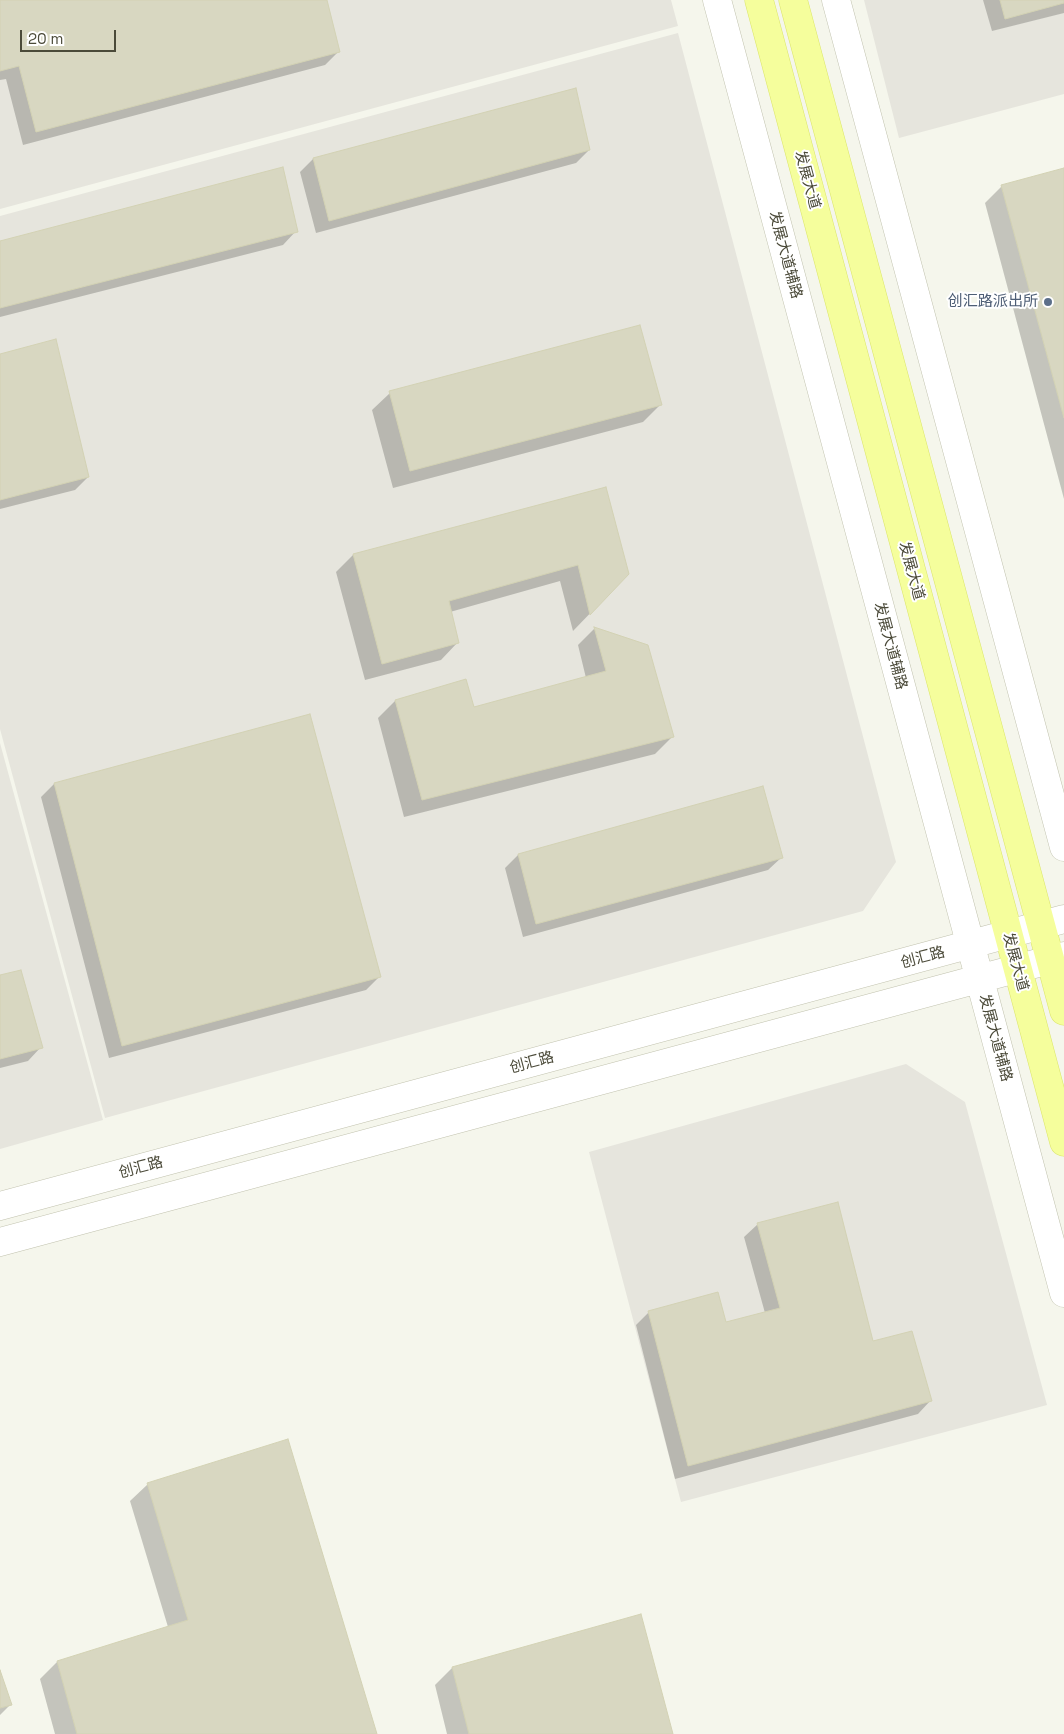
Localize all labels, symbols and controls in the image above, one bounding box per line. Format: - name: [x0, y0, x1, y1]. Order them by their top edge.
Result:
- scale bar: [22, 20, 119, 52]
- text: 20 m: [28, 29, 63, 48]
- street label: 发展大道: [791, 149, 823, 211]
- street label: 发展大道辅路: [765, 209, 805, 301]
- place label: 创汇路派出所: [948, 293, 1038, 311]
- marker: 创汇路派出所: [1042, 296, 1054, 308]
- street label: 发展大道: [895, 540, 927, 602]
- street label: 发展大道辅路: [870, 600, 910, 692]
- street label: 发展大道: [999, 931, 1031, 993]
- street label: 创汇路: [899, 943, 947, 973]
- street label: 发展大道辅路: [975, 992, 1015, 1084]
- street label: 创汇路: [508, 1048, 556, 1078]
- street label: 创汇路: [117, 1153, 165, 1183]

